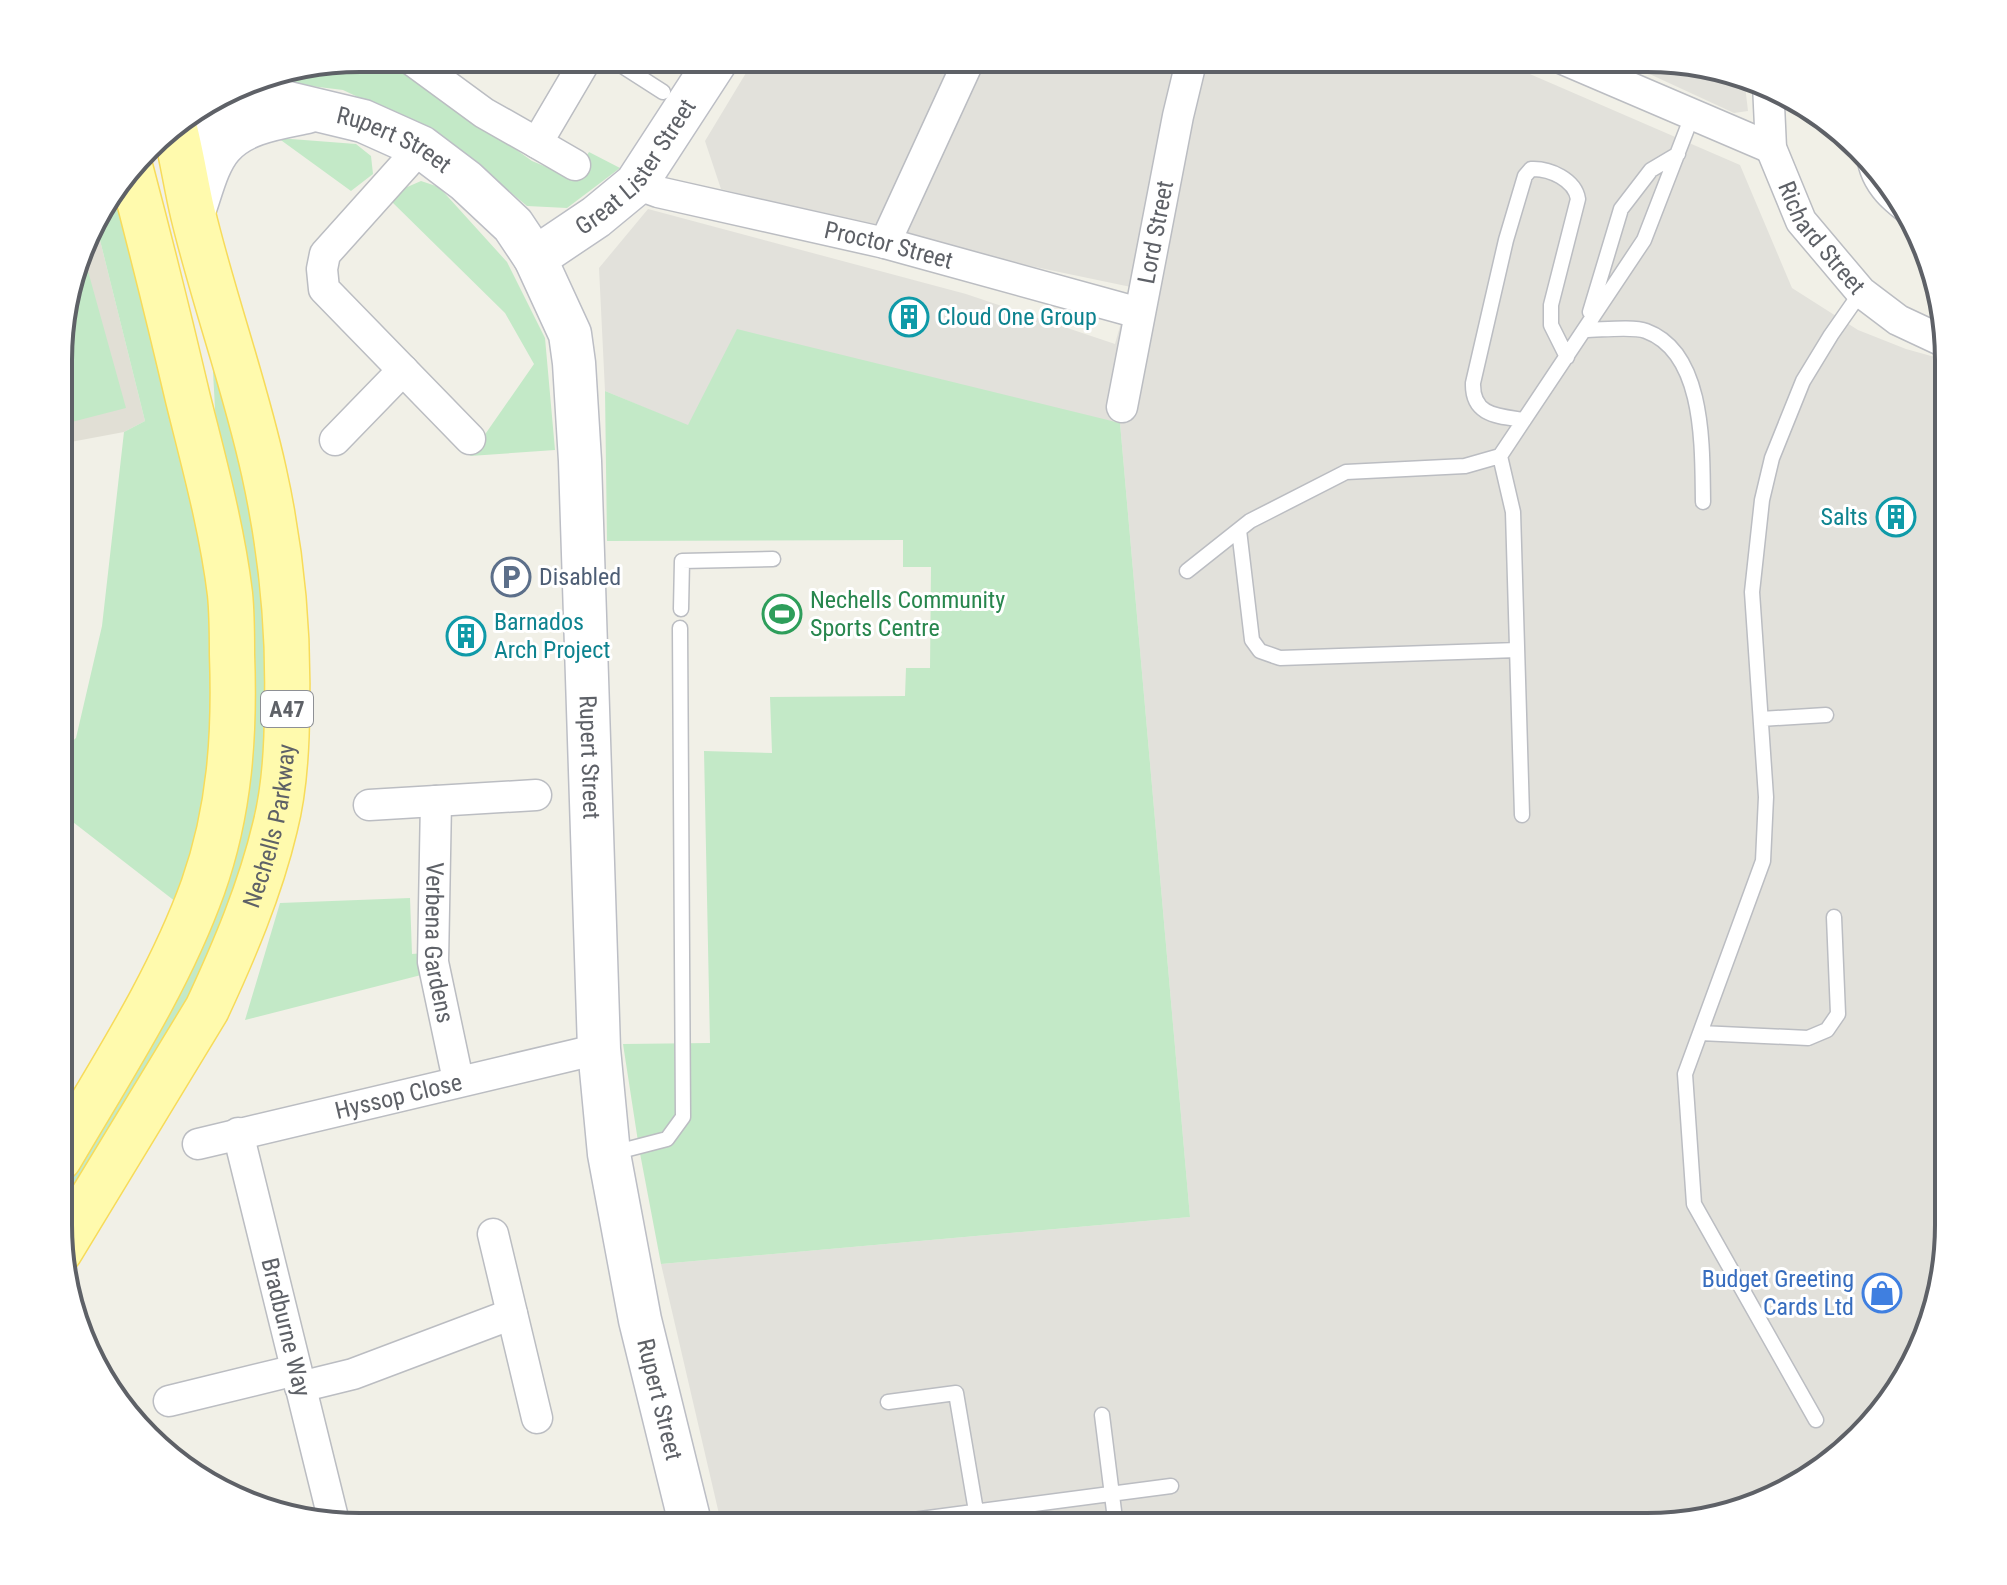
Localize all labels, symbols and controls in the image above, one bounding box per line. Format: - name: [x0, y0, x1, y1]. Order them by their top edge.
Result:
- street label: Great Lister Street: [570, 94, 702, 241]
- street label: Rupert Street: [334, 101, 457, 179]
- street label: Richard Street: [1772, 177, 1871, 300]
- street label: Lord Street: [1132, 178, 1179, 286]
- street label: Proctor Street: [822, 216, 956, 275]
- building icon: Cloud One Group: [888, 296, 930, 338]
- place label: Cloud One Group: [937, 303, 1097, 331]
- building icon: Salts: [1875, 496, 1917, 538]
- place label: Salts: [1821, 503, 1868, 531]
- parking icon: Disabled: [490, 556, 532, 598]
- place label: Disabled: [539, 563, 621, 591]
- place label: Nechells Community Sports Centre: [810, 586, 1005, 642]
- sports icon: Nechells Community Sports Centre: [761, 593, 803, 635]
- place label: Barnados Arch Project: [494, 608, 610, 664]
- building icon: Barnados Arch Project: [445, 615, 487, 657]
- road number: A47: [261, 691, 313, 727]
- street label: Rupert Street: [574, 695, 606, 820]
- street label: Nechells Parkway: [237, 743, 300, 911]
- street label: Verbena Gardens: [419, 862, 460, 1025]
- street label: Hyssop Close: [332, 1068, 465, 1125]
- street label: Bradburne Way: [255, 1255, 316, 1399]
- place label: Budget Greeting Cards Ltd: [1702, 1265, 1854, 1321]
- shop icon: Budget Greeting Cards Ltd: [1861, 1272, 1903, 1314]
- street label: Rupert Street: [631, 1336, 688, 1463]

